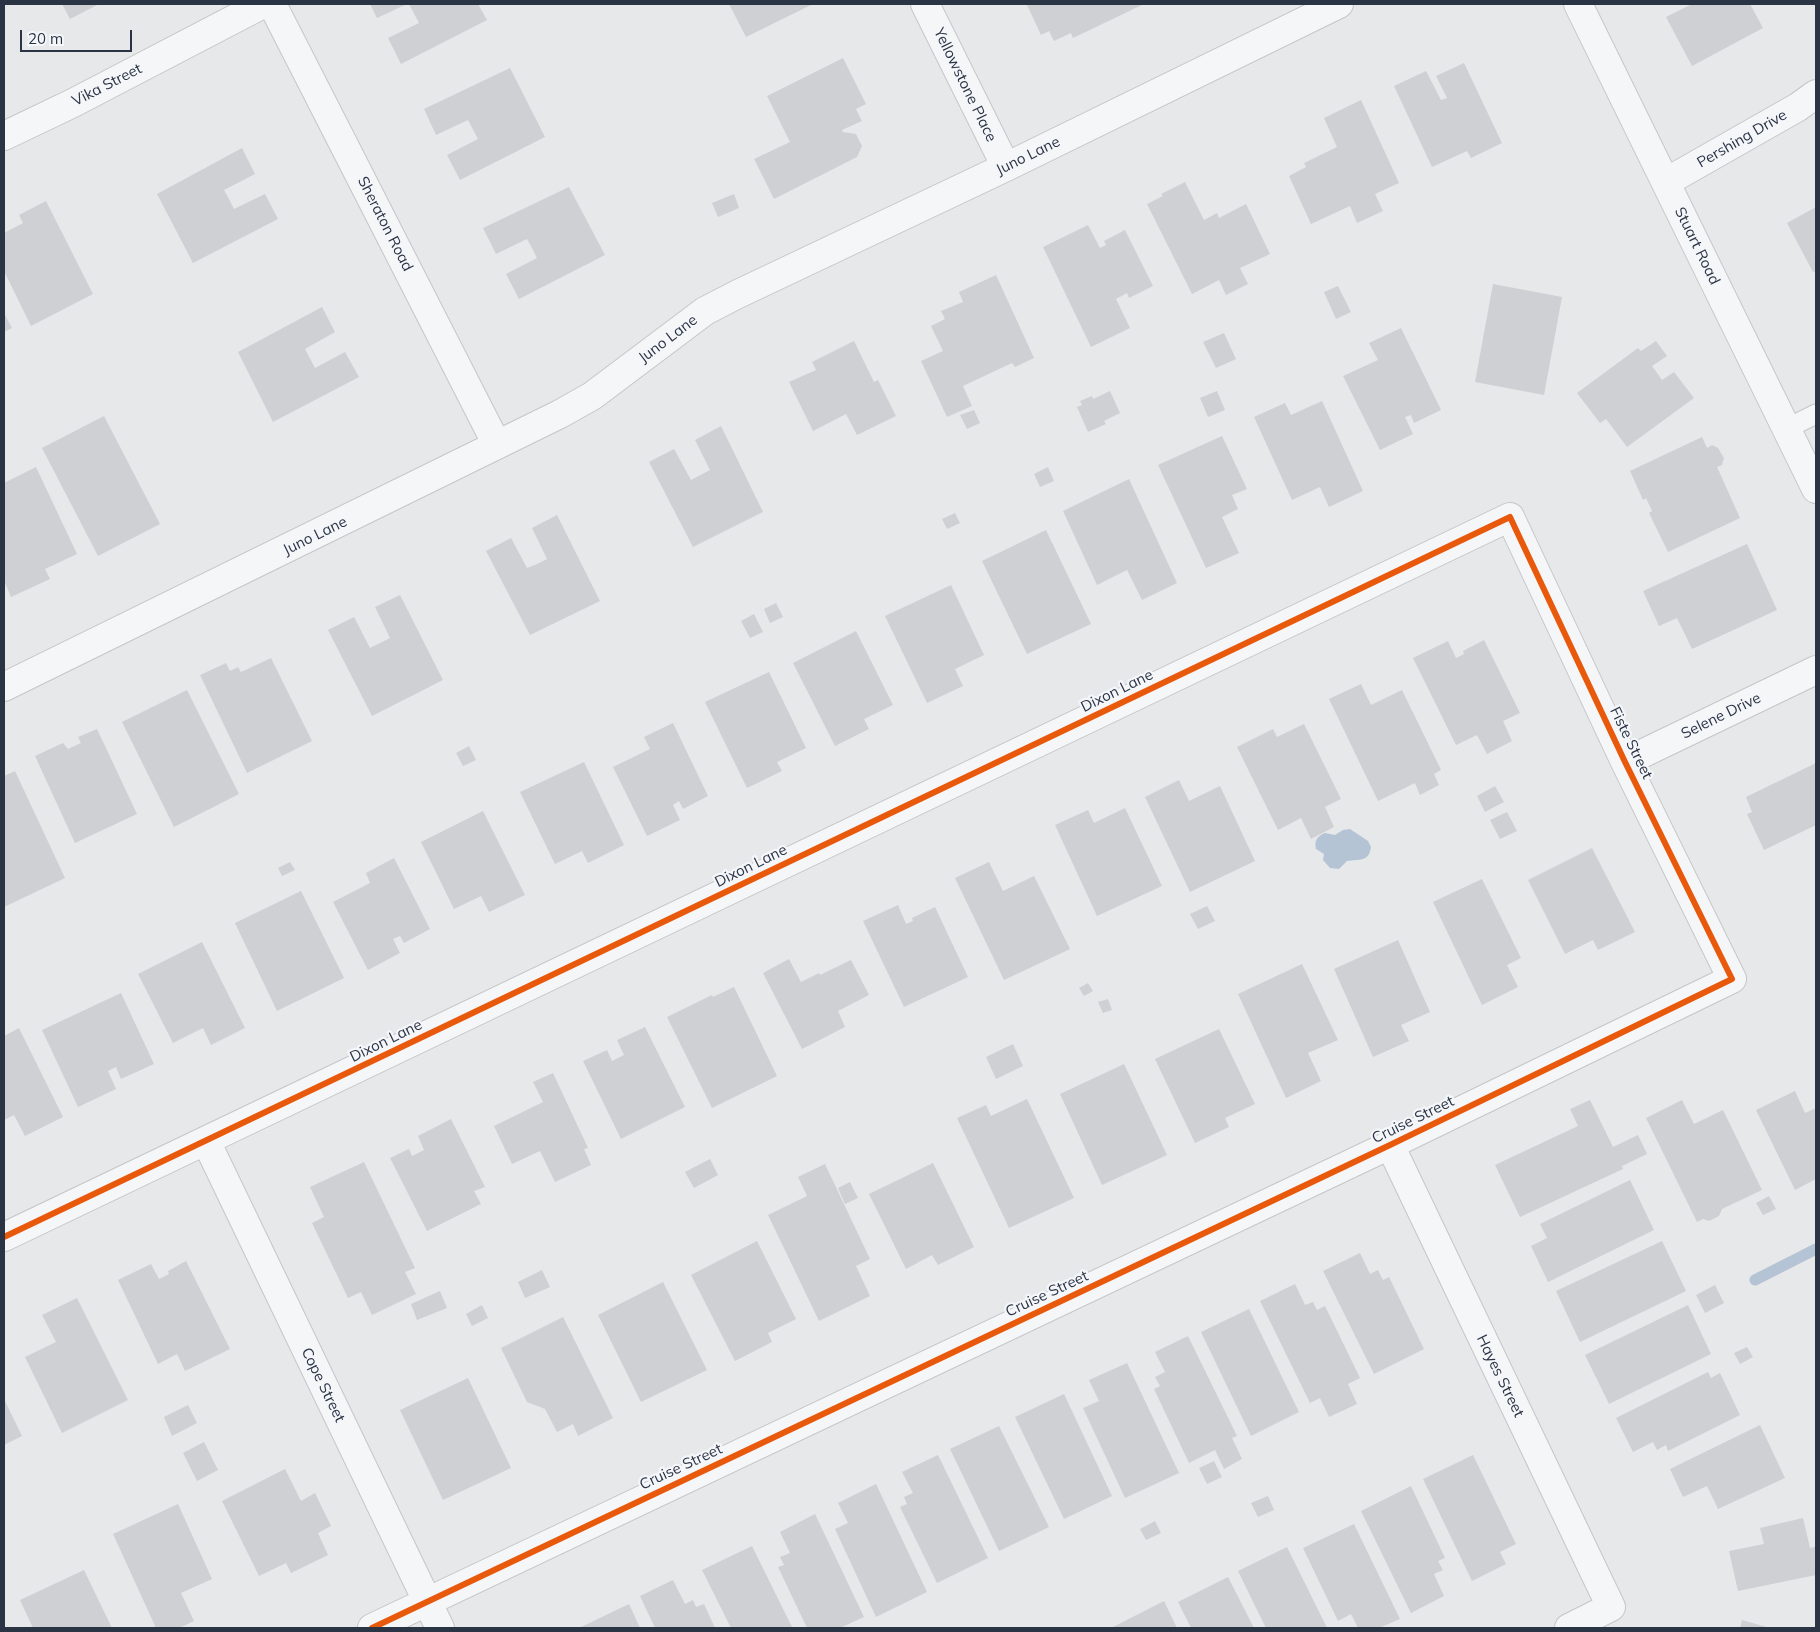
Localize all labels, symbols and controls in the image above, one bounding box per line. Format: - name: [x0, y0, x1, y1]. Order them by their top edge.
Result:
- scale bar: [22, 20, 135, 52]
- street label: Yellowstone Place: [930, 25, 1000, 145]
- text: 20 m: [28, 29, 63, 48]
- street label: Vika Street: [69, 60, 145, 110]
- street label: Pershing Drive: [1694, 106, 1790, 172]
- street label: Juno Lane: [993, 133, 1063, 179]
- street label: Sheraton Road: [353, 174, 417, 274]
- street label: Stuart Road: [1670, 204, 1724, 288]
- street label: Juno Lane: [635, 311, 701, 367]
- street label: Juno Lane: [280, 513, 350, 559]
- street label: Dixon Lane: [1078, 666, 1156, 716]
- street label: Selene Drive: [1678, 689, 1764, 743]
- street label: Fiste Street: [1606, 704, 1656, 782]
- street label: Dixon Lane: [712, 841, 790, 891]
- street label: Dixon Lane: [347, 1016, 425, 1066]
- street label: Cruise Street: [1369, 1092, 1457, 1148]
- street label: Cruise Street: [1003, 1267, 1091, 1321]
- street label: Hayes Street: [1472, 1332, 1528, 1420]
- street label: Cope Street: [297, 1345, 349, 1425]
- street label: Cruise Street: [637, 1440, 725, 1494]

